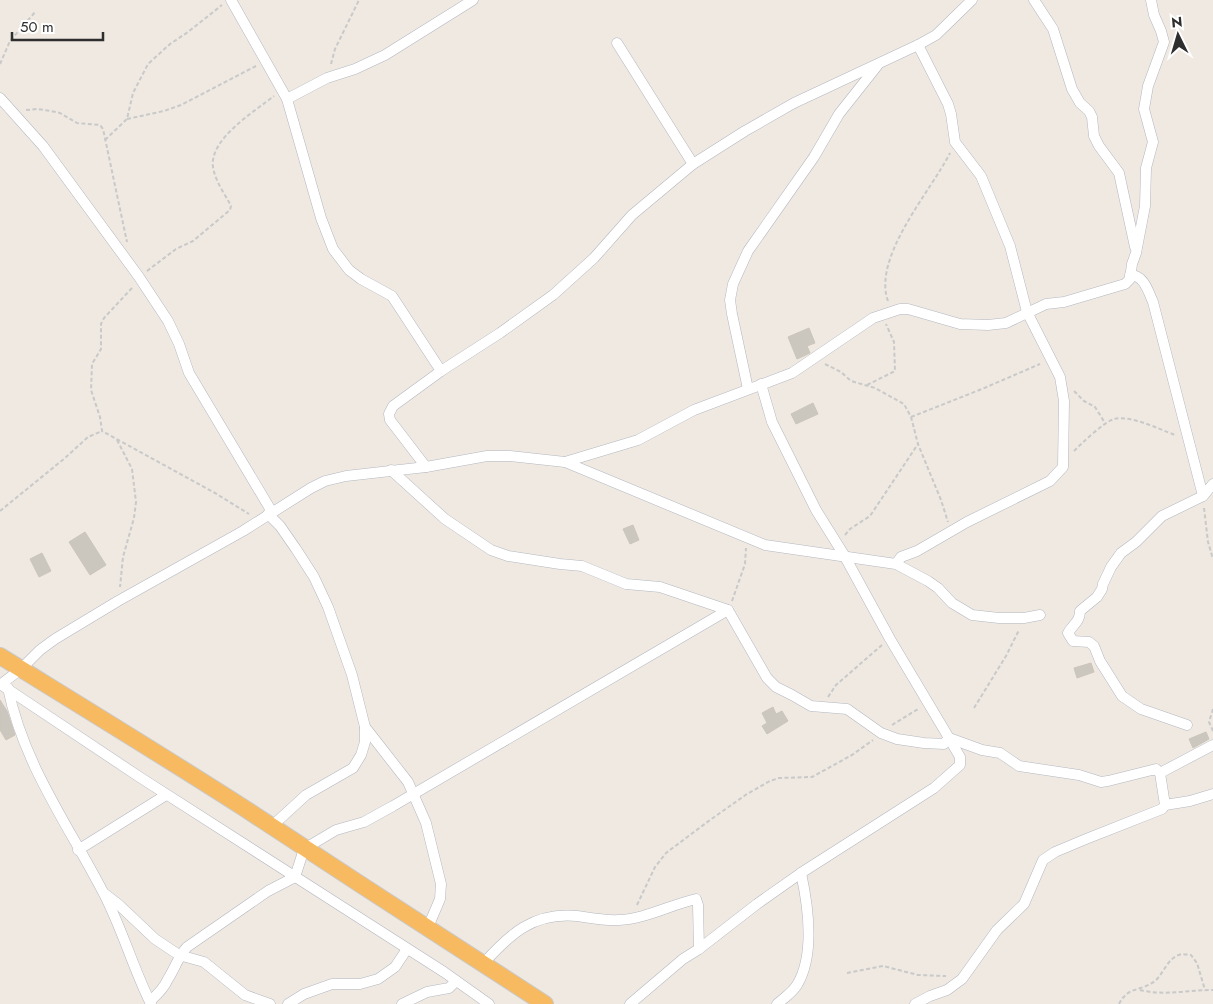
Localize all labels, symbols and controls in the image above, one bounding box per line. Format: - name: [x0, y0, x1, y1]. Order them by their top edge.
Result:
- scale bar: [12, 10, 104, 42]
- north arrow: [1153, 10, 1203, 60]
- text: N: [1170, 12, 1183, 32]
- text: 50 m: [20, 16, 54, 38]

